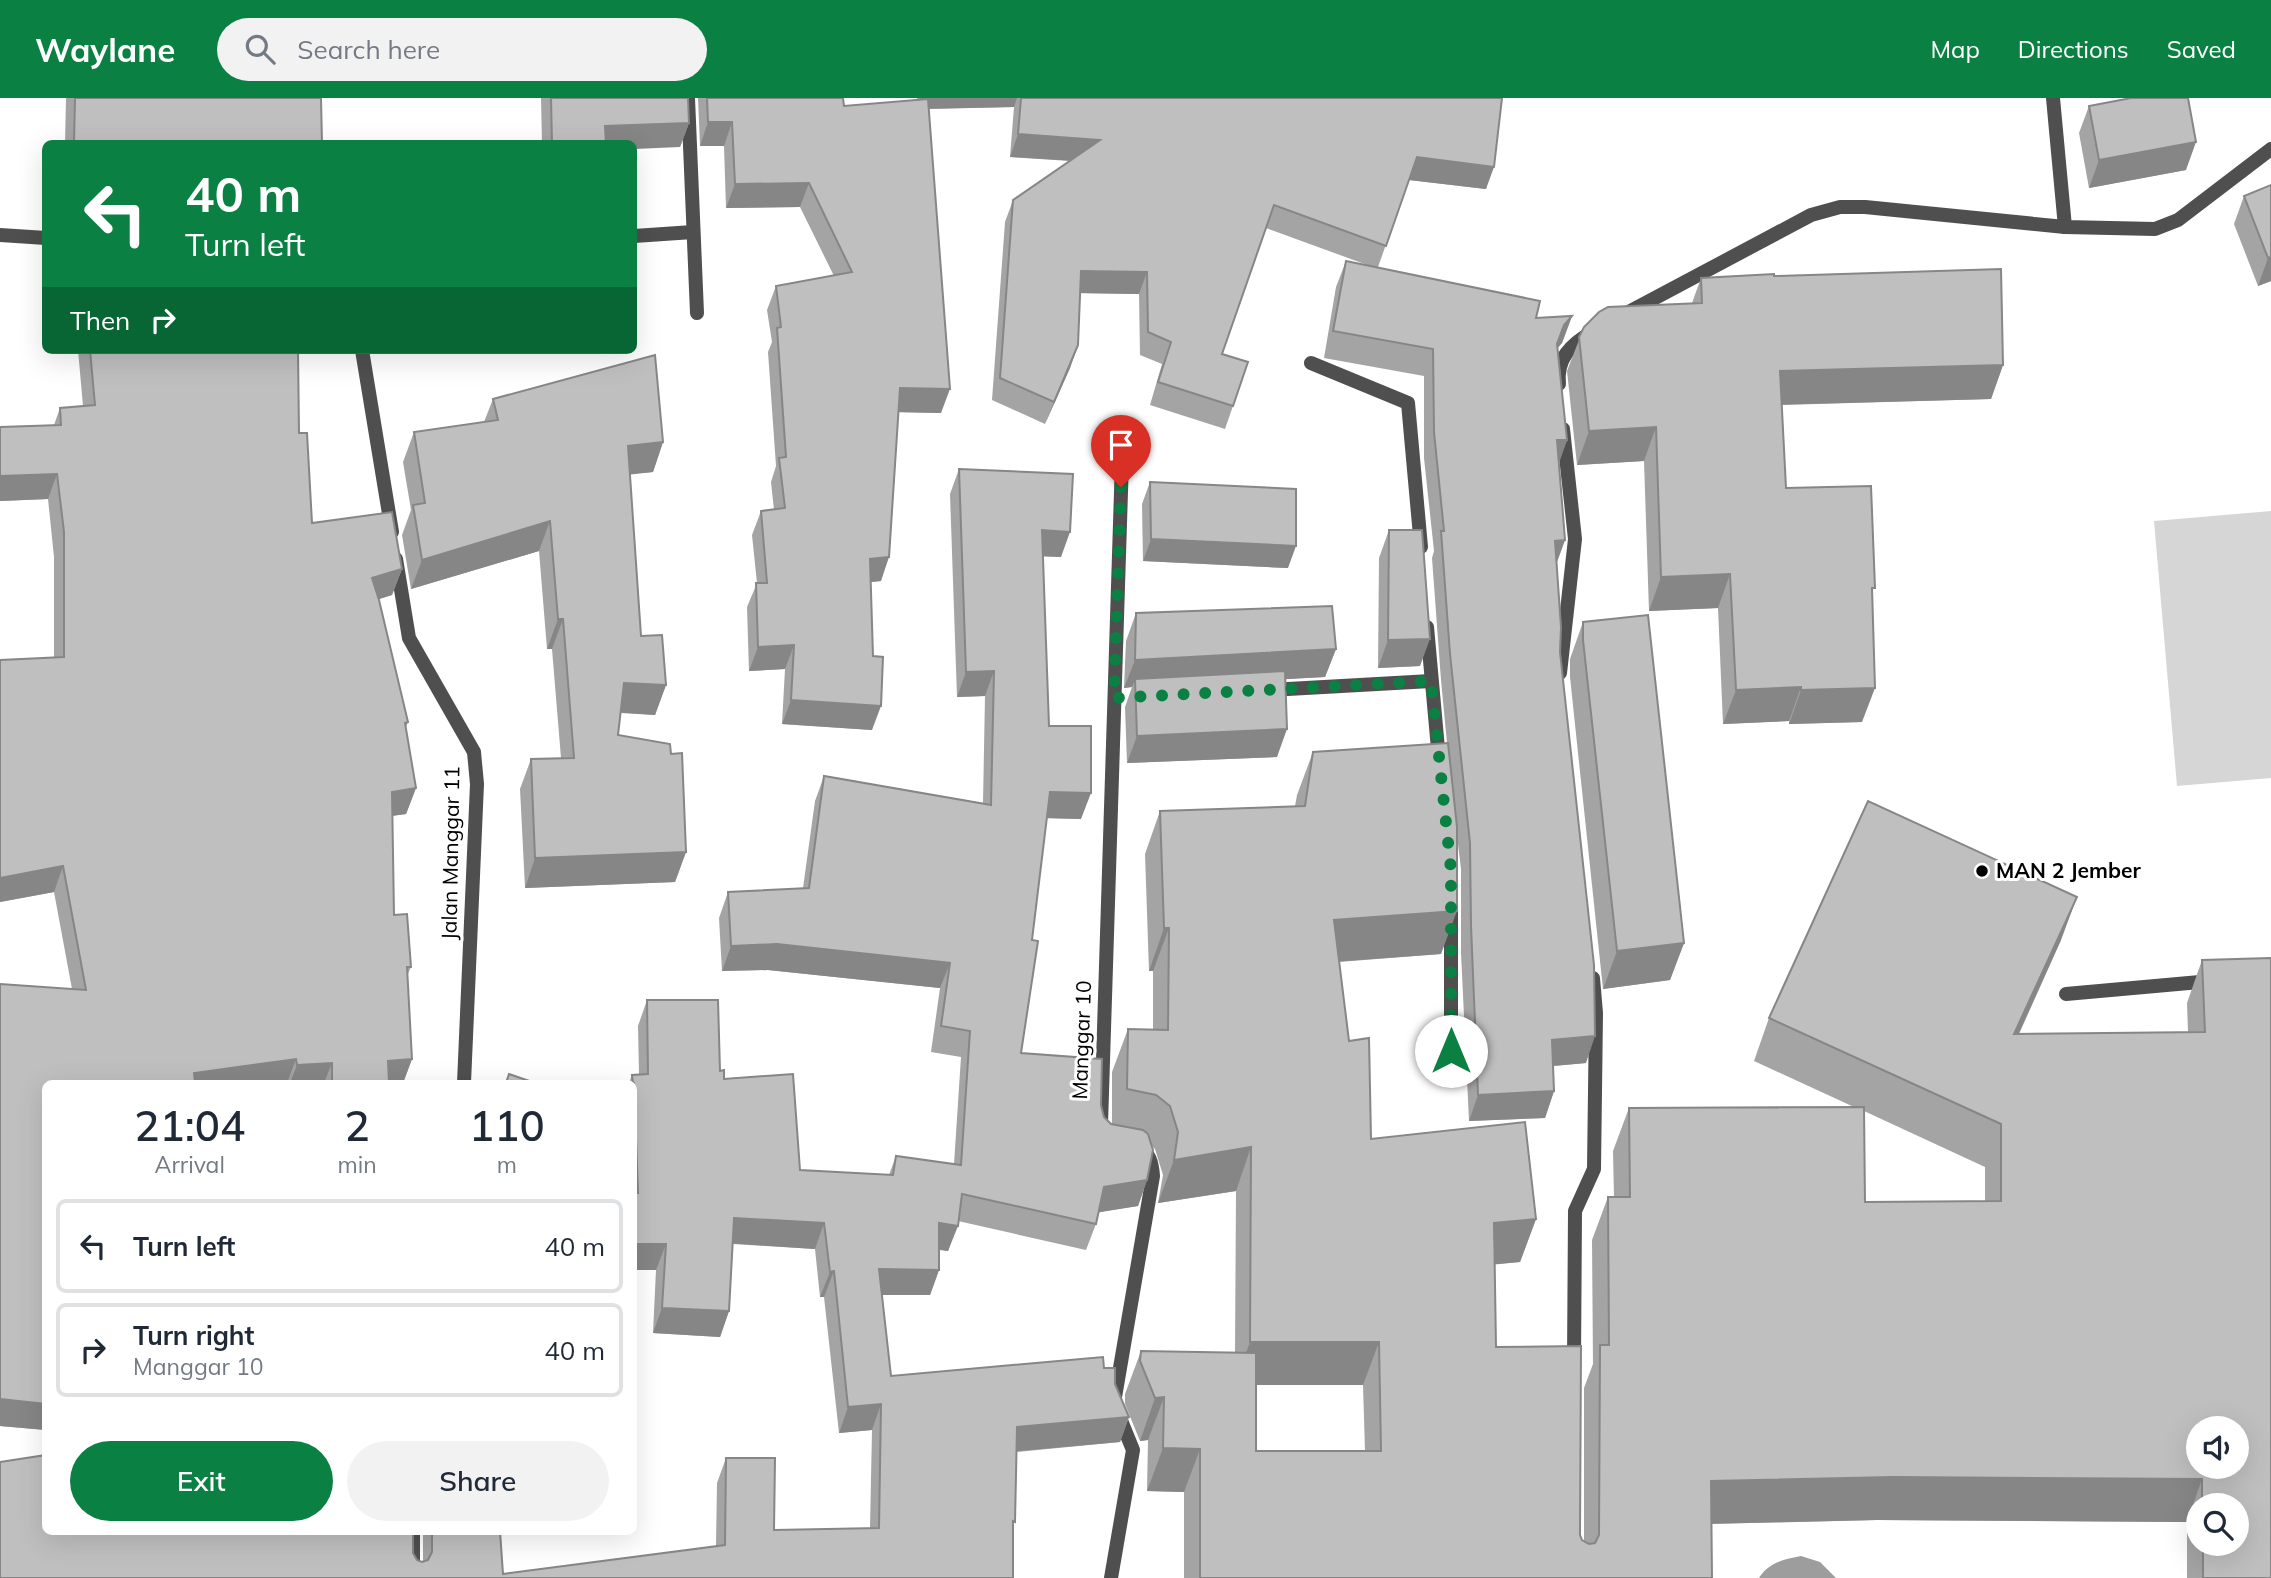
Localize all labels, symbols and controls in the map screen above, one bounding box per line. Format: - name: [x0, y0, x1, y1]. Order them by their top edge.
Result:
- search box: [217, 18, 707, 81]
- text: Waylane: [35, 29, 175, 70]
- icon: search: [241, 30, 279, 68]
- text: Search here: [297, 33, 440, 66]
- text: Map: [1930, 34, 1980, 64]
- text: Directions: [2018, 34, 2129, 64]
- text: Saved: [2167, 34, 2236, 64]
- text: 40 m: [185, 163, 301, 224]
- icon: left: [70, 168, 161, 259]
- text: Turn left: [185, 224, 305, 264]
- icon: right: [144, 301, 182, 339]
- text: Then: [70, 304, 130, 337]
- pin: [1091, 415, 1151, 487]
- icon: arrive: [1102, 426, 1140, 464]
- street label: Jalan Manggar 11: [435, 766, 465, 940]
- place label: MAN 2 Jember: [1996, 857, 2141, 883]
- marker: MAN 2 Jember: [1974, 863, 1990, 879]
- street label: Manggar 10: [1066, 980, 1096, 1100]
- position arrow: [1414, 1014, 1488, 1088]
- text: 21:04: [134, 1099, 245, 1152]
- text: 2: [344, 1099, 370, 1152]
- text: 110: [469, 1099, 545, 1152]
- text: Arrival: [155, 1150, 225, 1179]
- text: min: [337, 1150, 377, 1179]
- text: m: [497, 1150, 517, 1179]
- icon: left: [74, 1227, 112, 1265]
- text: Turn left: [133, 1230, 235, 1263]
- text: 40 m: [544, 1230, 605, 1263]
- text: Turn right: [133, 1319, 254, 1352]
- icon: right: [74, 1331, 112, 1369]
- text: 40 m: [544, 1334, 605, 1367]
- text: Manggar 10: [133, 1352, 264, 1381]
- map controls: [2186, 1416, 2249, 1556]
- button: sound: [2186, 1416, 2249, 1479]
- button: Exit: [70, 1441, 333, 1521]
- button: Share: [347, 1441, 609, 1521]
- button: search: [2186, 1493, 2249, 1556]

